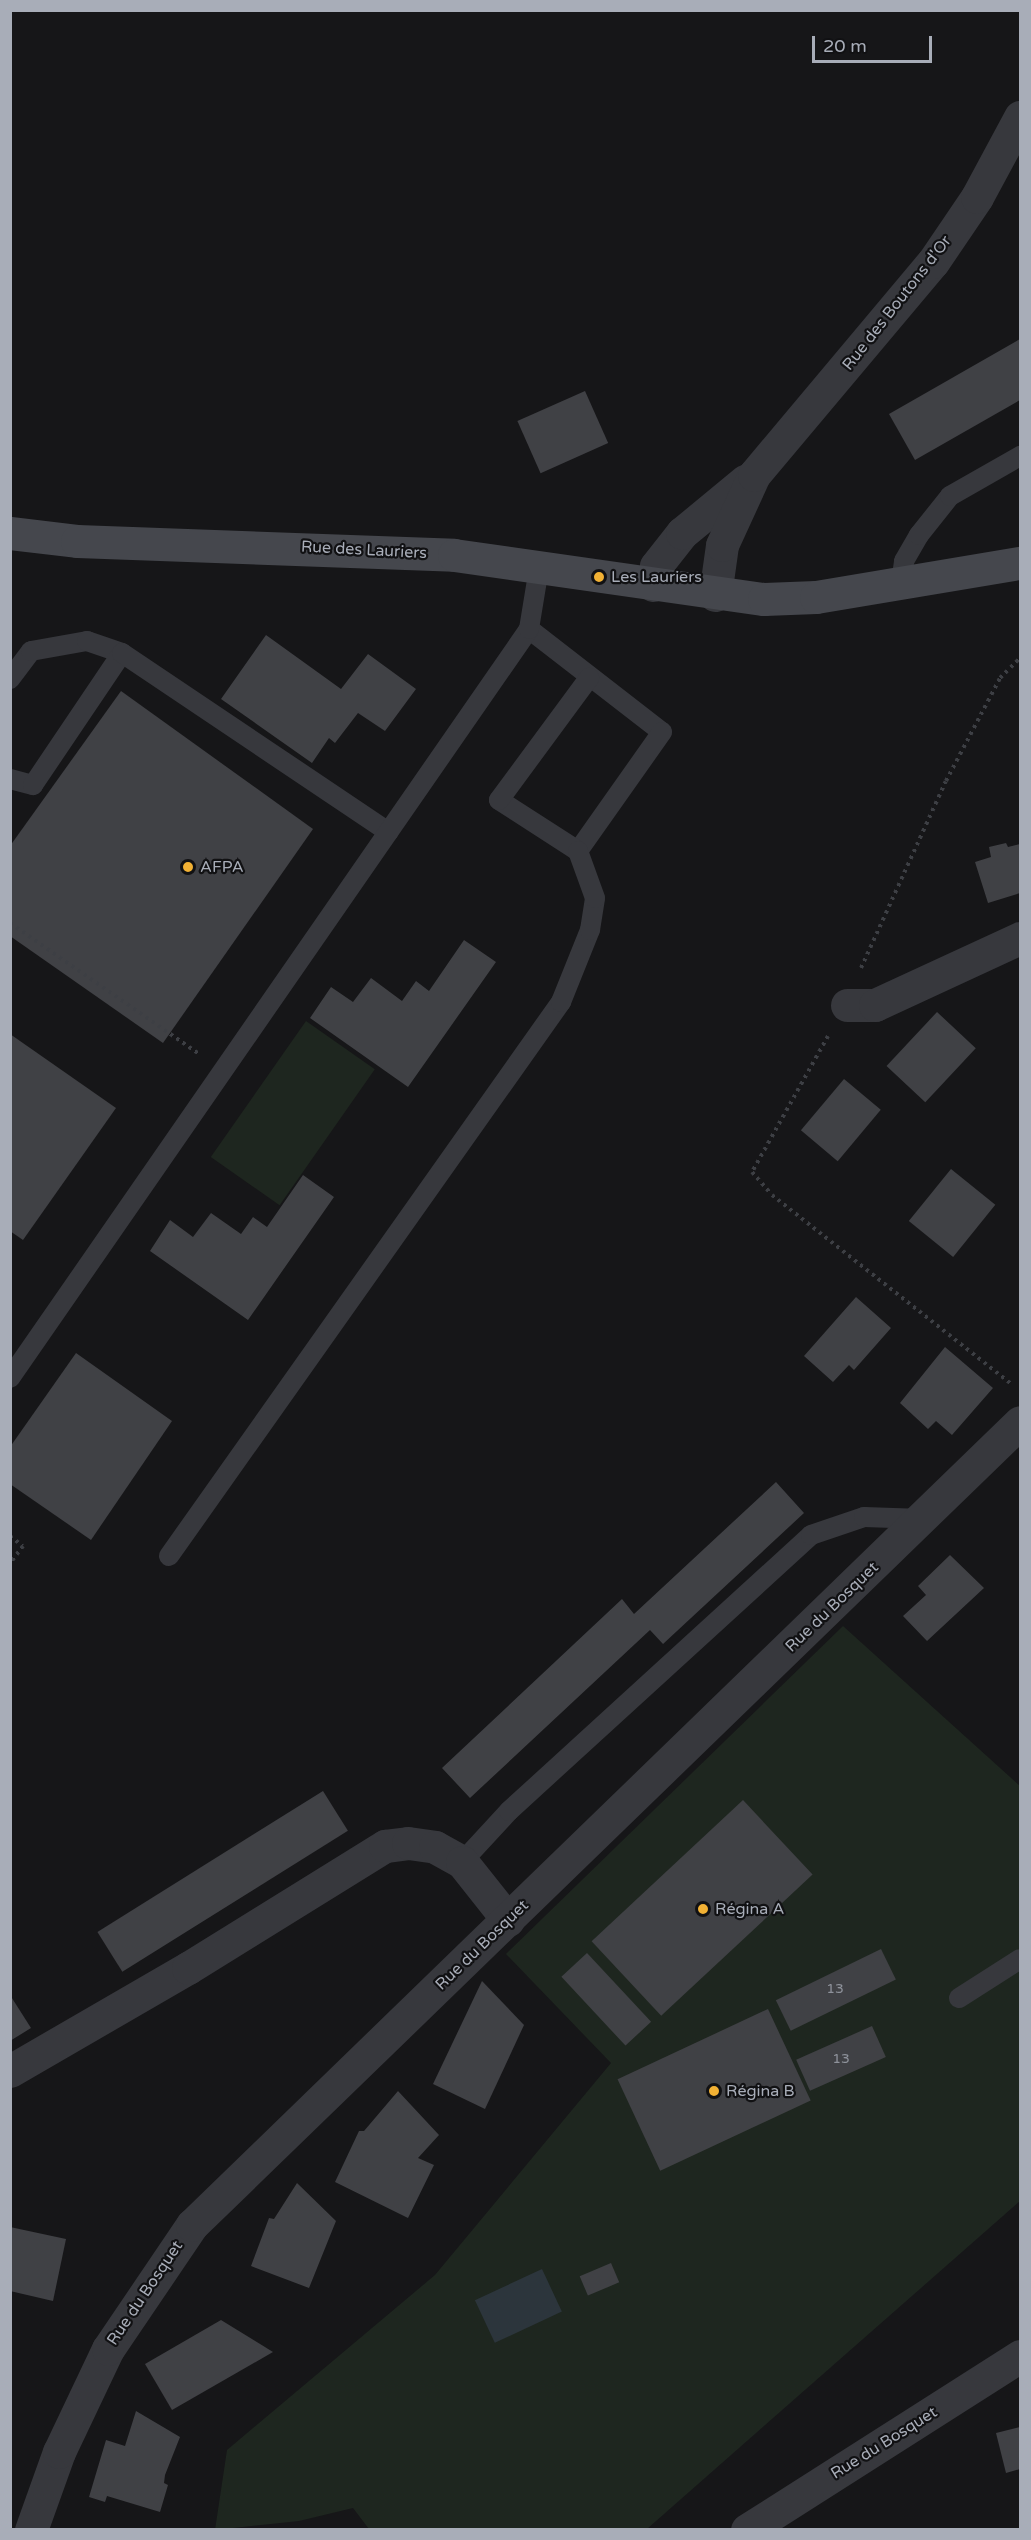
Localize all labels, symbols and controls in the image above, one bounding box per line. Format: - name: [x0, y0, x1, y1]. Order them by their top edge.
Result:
- scale bar: [815, 24, 935, 62]
- text: 20 m: [823, 35, 867, 57]
- street label: Rue des Boutons d'Or: [838, 232, 956, 374]
- street label: Rue des Lauriers: [300, 537, 428, 563]
- place label: Les Lauriers: [611, 567, 702, 587]
- marker: Les Lauriers: [592, 570, 606, 584]
- place label: AFPA: [200, 857, 244, 877]
- marker: AFPA: [181, 860, 195, 874]
- street label: Rue du Bosquet: [782, 1558, 882, 1656]
- street label: Rue du Bosquet: [432, 1896, 532, 1994]
- place label: Régina A: [715, 1899, 784, 1919]
- marker: Régina A: [696, 1902, 710, 1916]
- house number: 13: [826, 1981, 844, 1997]
- house number: 13: [832, 2051, 850, 2067]
- place label: Régina B: [726, 2081, 795, 2101]
- marker: Régina B: [707, 2084, 721, 2098]
- street label: Rue du Bosquet: [103, 2237, 187, 2349]
- street label: Rue du Bosquet: [827, 2403, 941, 2483]

